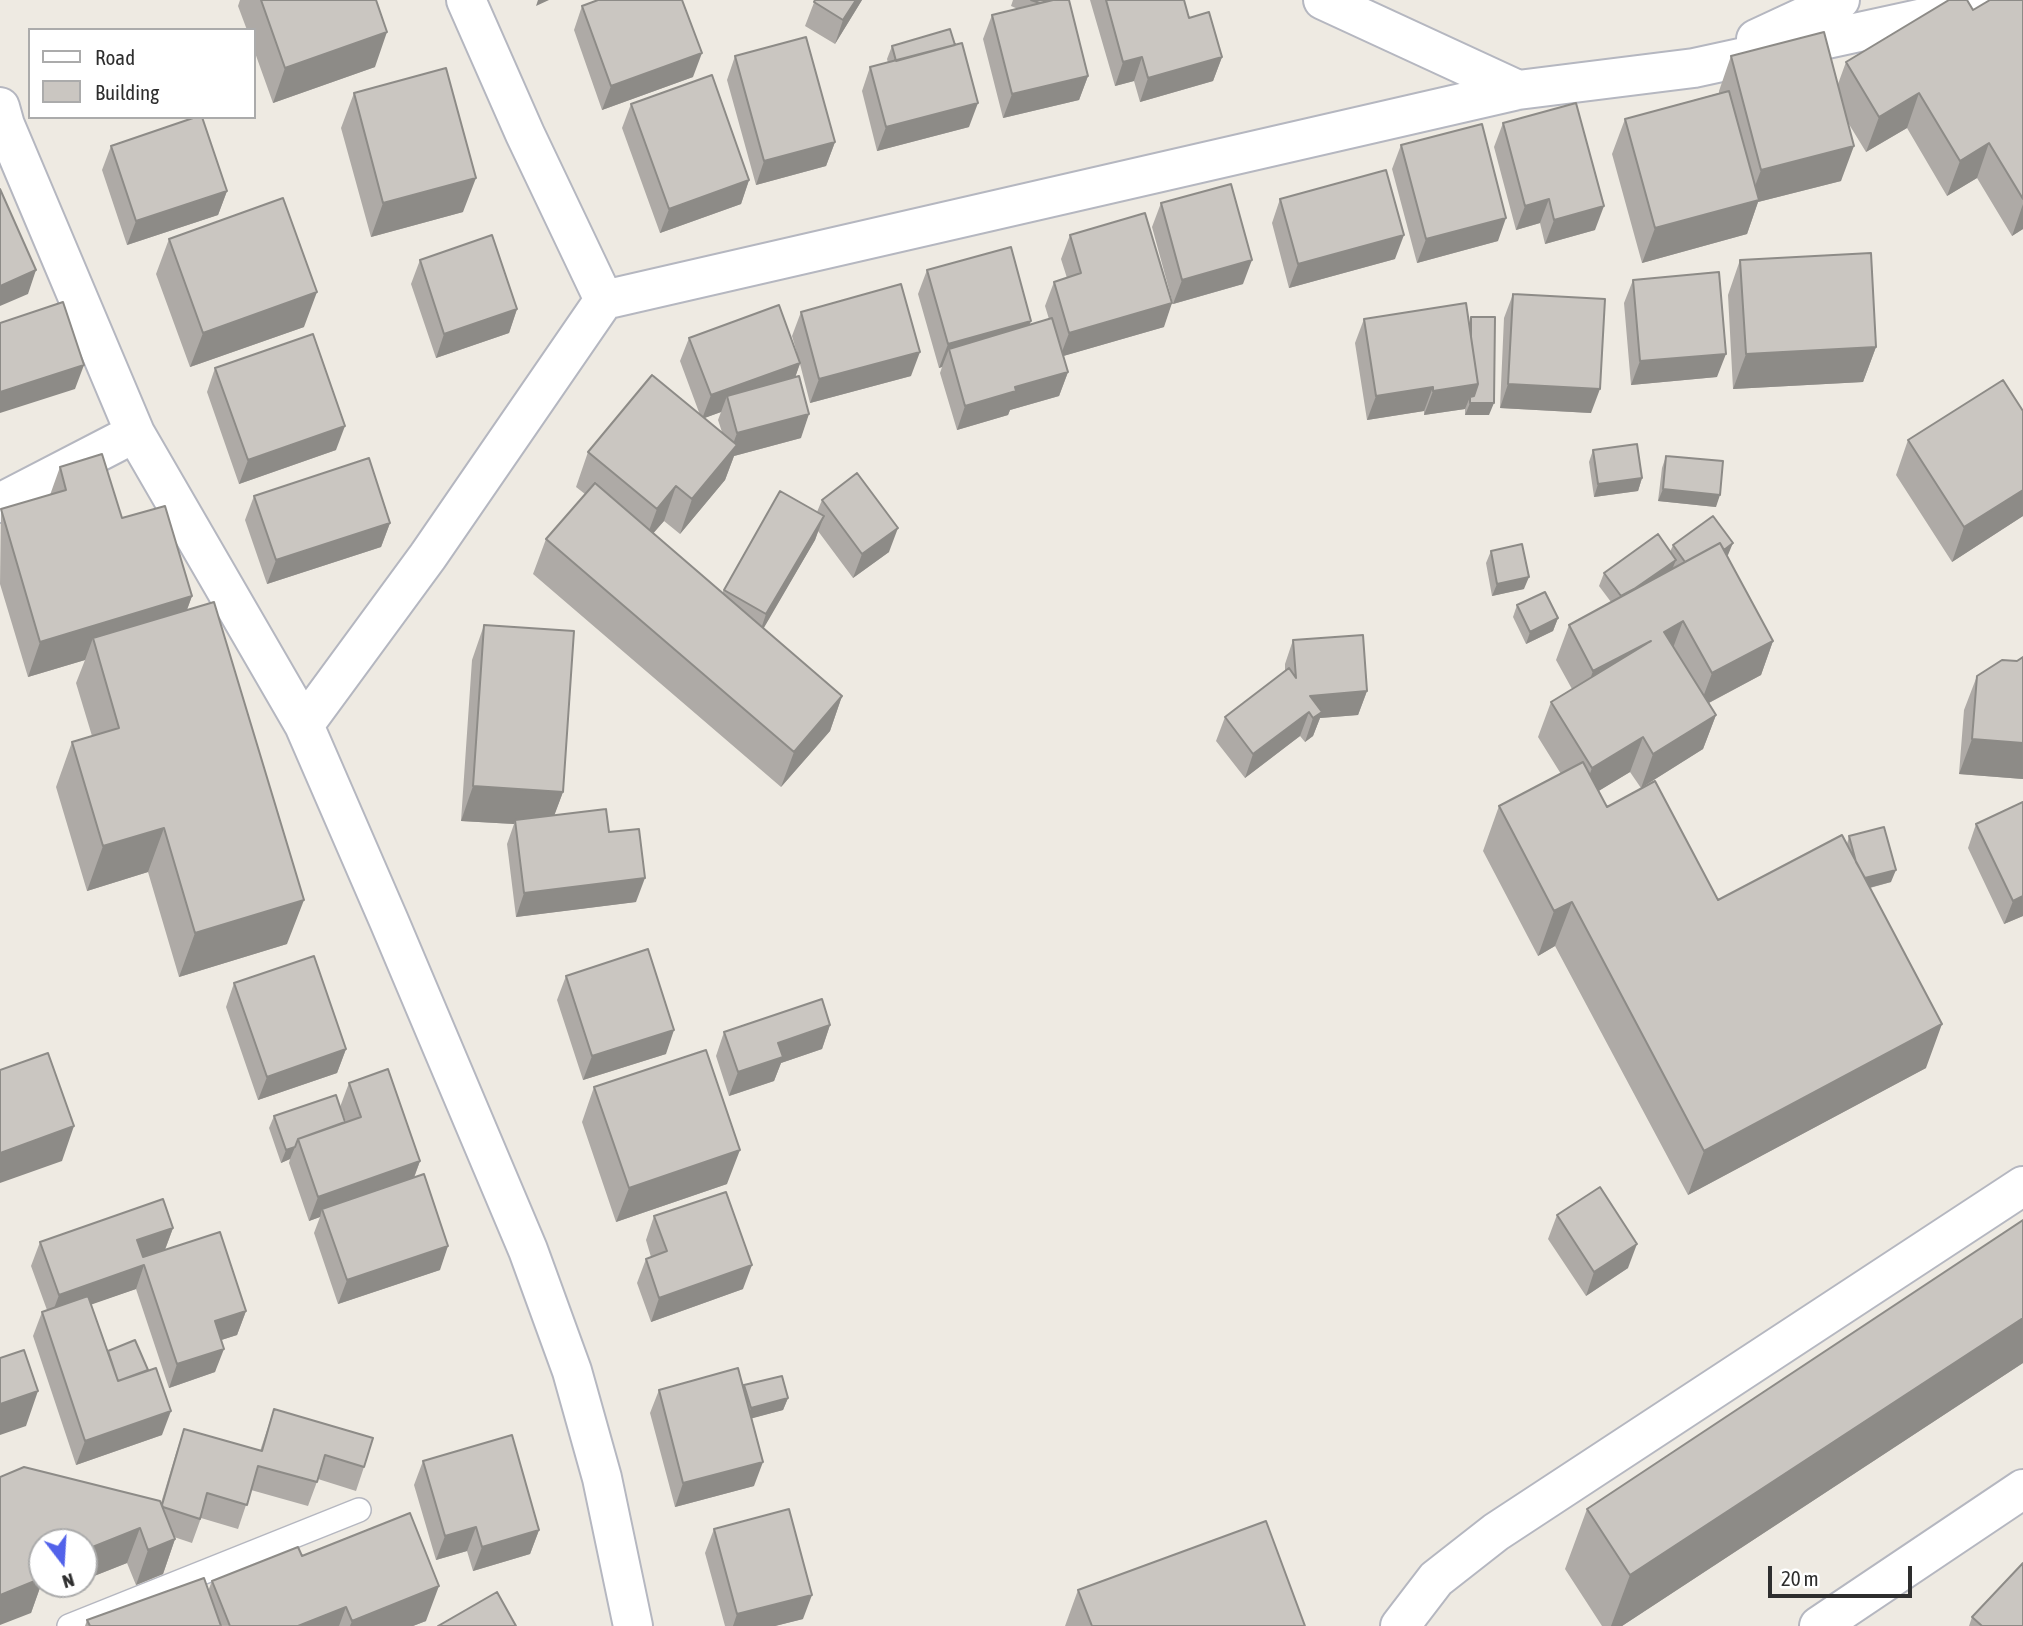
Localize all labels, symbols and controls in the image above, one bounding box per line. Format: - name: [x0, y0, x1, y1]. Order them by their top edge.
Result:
- legend: [28, 28, 256, 119]
- text: Road: [95, 45, 135, 69]
- text: Building: [95, 80, 159, 104]
- north arrow: [28, 1528, 98, 1598]
- scale bar: [1771, 1552, 1914, 1596]
- text: 20 m: [1781, 1566, 1819, 1590]
- text: N: [60, 1569, 77, 1593]

